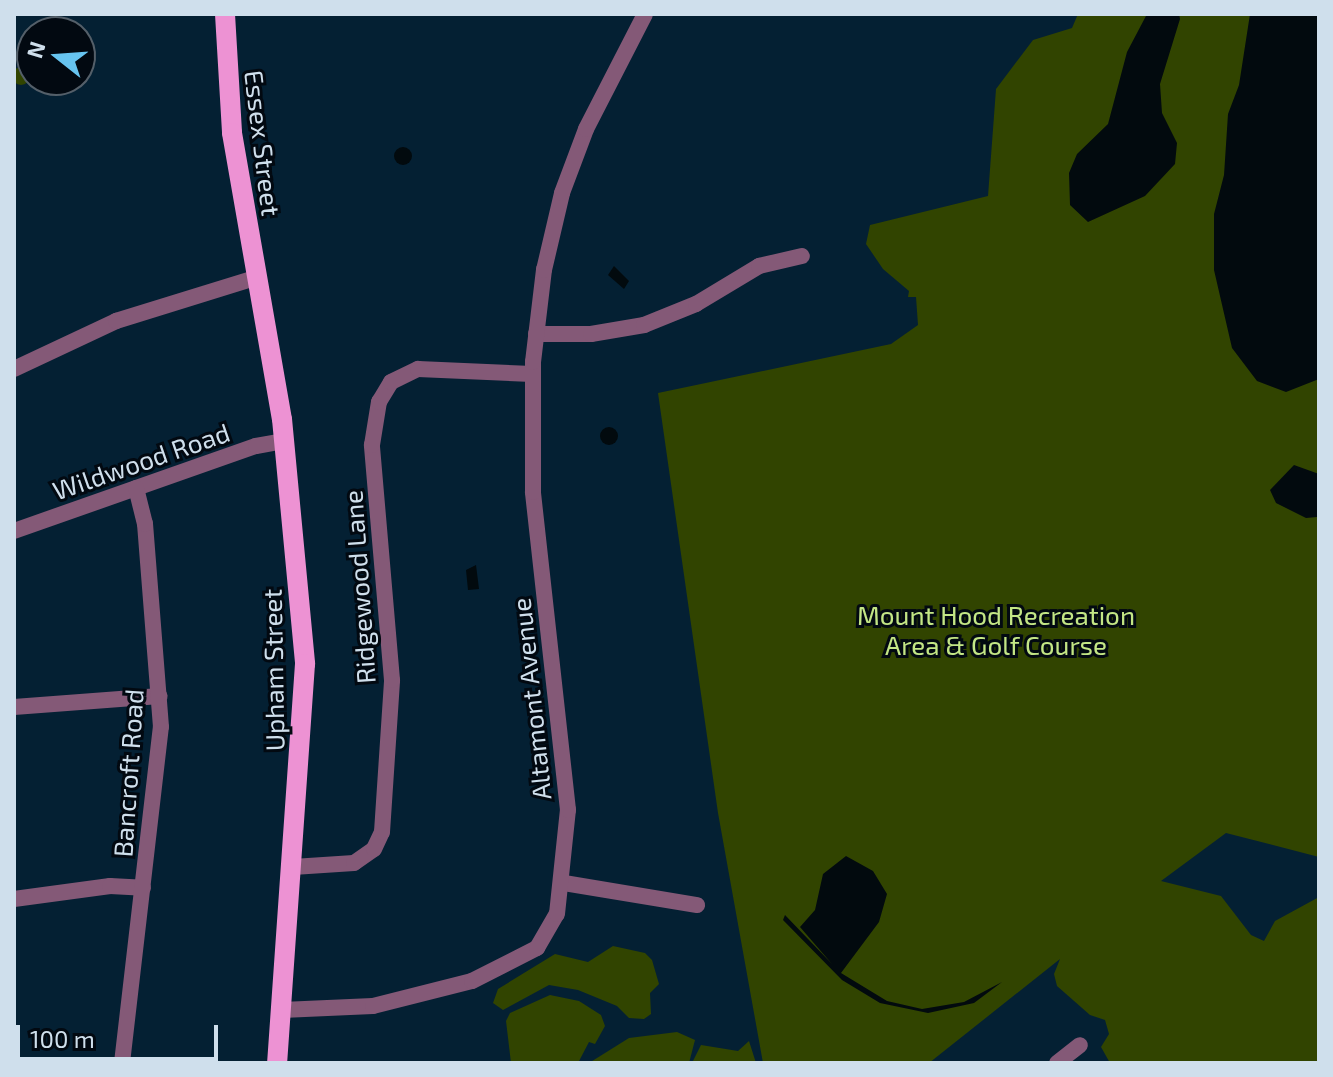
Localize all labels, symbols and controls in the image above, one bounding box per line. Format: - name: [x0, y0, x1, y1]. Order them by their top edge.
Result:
- north arrow: [16, 16, 96, 96]
- text: N: [20, 38, 50, 61]
- street label: Essex Street: [239, 68, 287, 218]
- street label: Wildwood Road: [48, 416, 234, 506]
- street label: Ridgewood Lane: [337, 489, 381, 685]
- street label: Upham Street: [256, 588, 290, 752]
- street label: Altamont Avenue: [505, 596, 557, 802]
- park label: Mount Hood Recreation Area & Golf Course: [857, 599, 1135, 660]
- street label: Bancroft Road: [107, 688, 149, 858]
- scale bar: [20, 1009, 222, 1059]
- text: 100 m: [30, 1024, 95, 1053]

